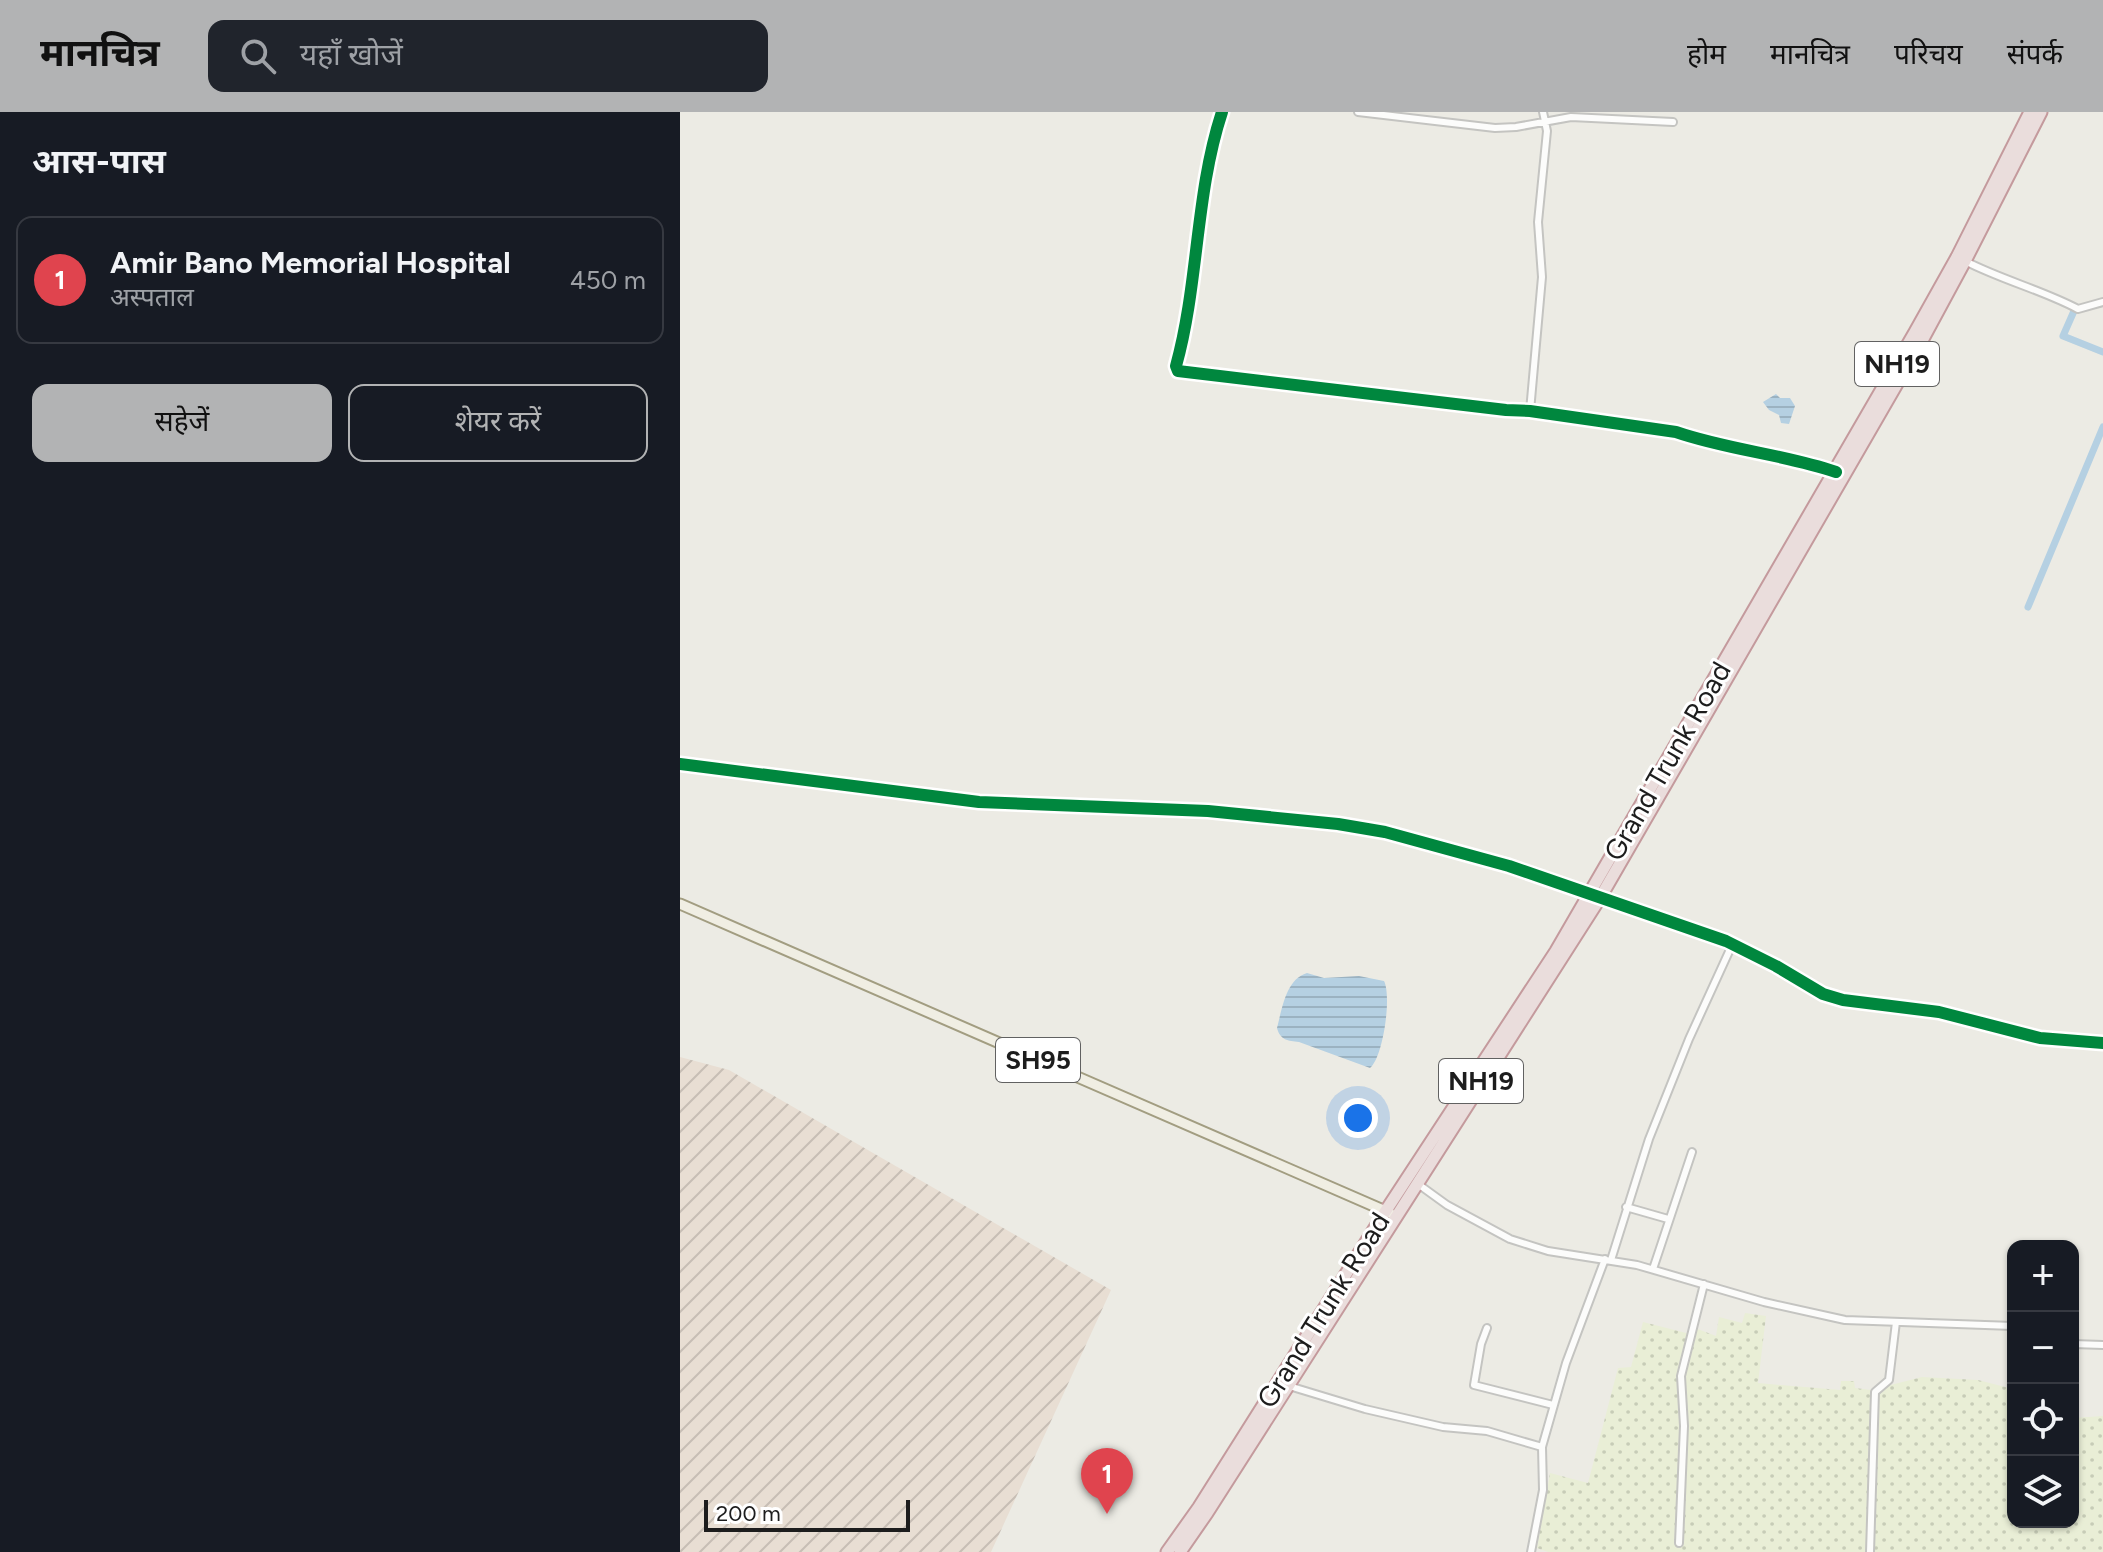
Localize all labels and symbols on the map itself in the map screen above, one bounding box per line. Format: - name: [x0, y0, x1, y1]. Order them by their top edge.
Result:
- road number: NH19: [1855, 342, 1939, 386]
- street label: Grand Trunk Road: [1596, 656, 1738, 866]
- road number: SH95: [996, 1038, 1080, 1082]
- road number: NH19: [1439, 1059, 1523, 1103]
- your location: [1338, 1098, 1378, 1138]
- street label: Grand Trunk Road: [1249, 1206, 1397, 1414]
- pin: 1: [1081, 1448, 1133, 1514]
- scale bar: [704, 1496, 910, 1532]

